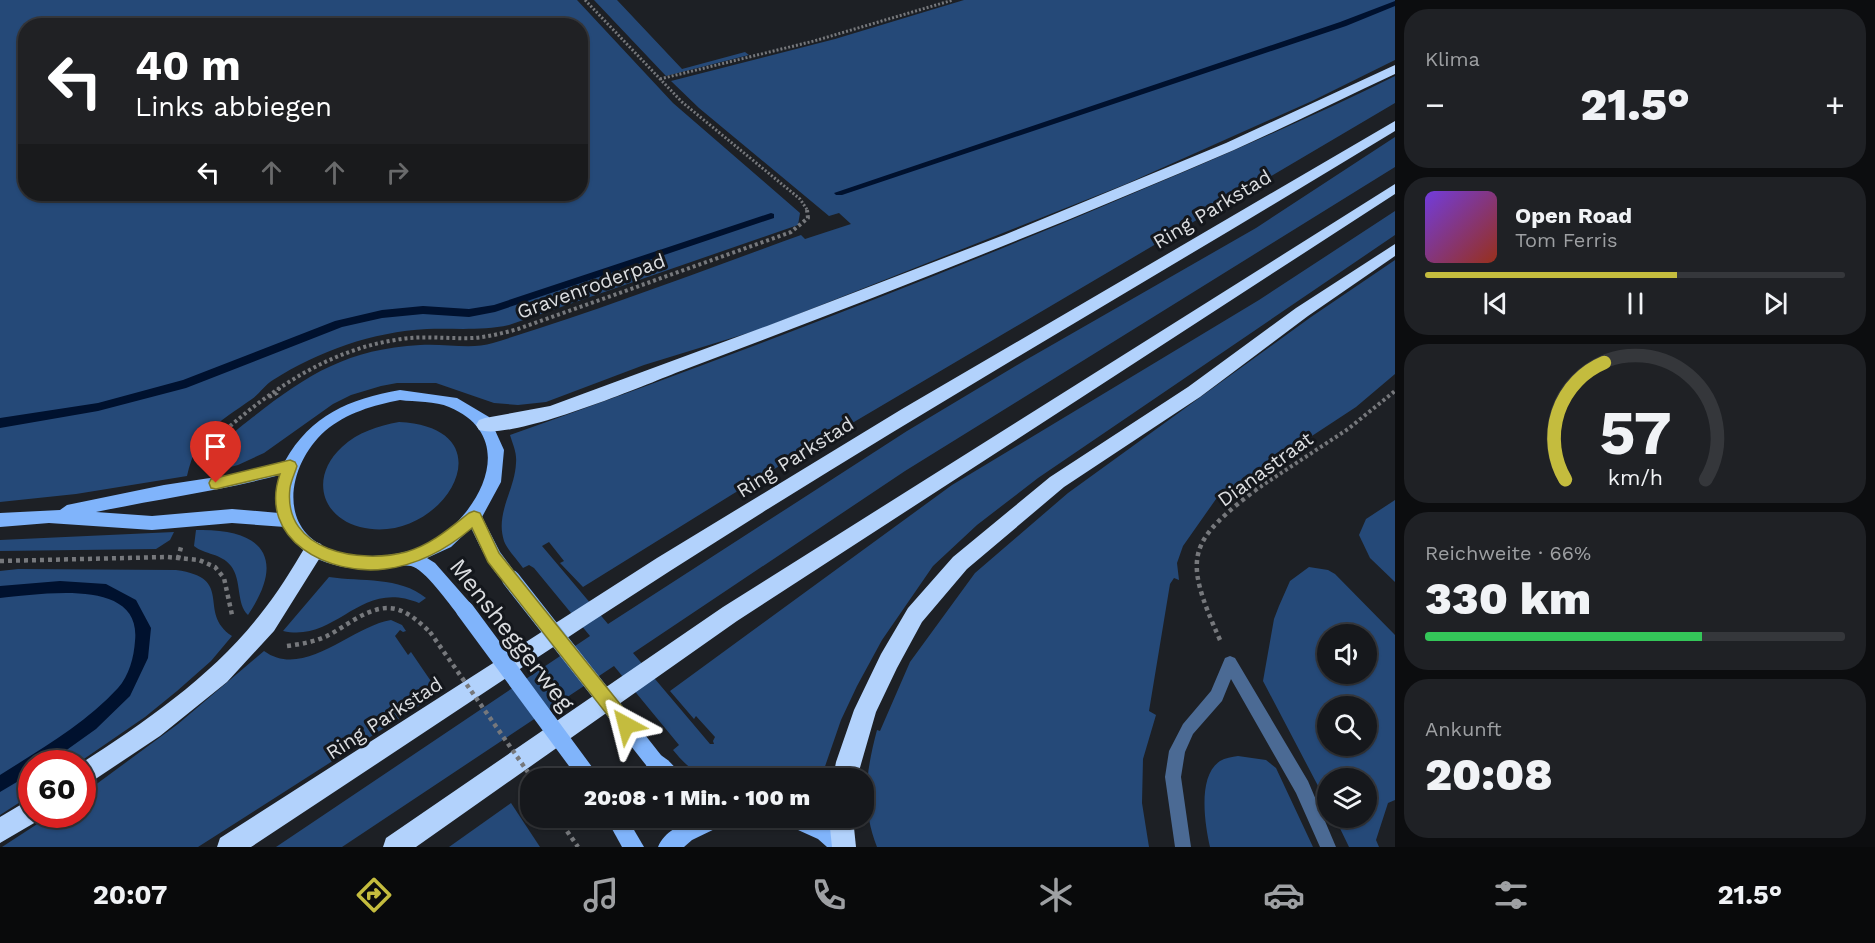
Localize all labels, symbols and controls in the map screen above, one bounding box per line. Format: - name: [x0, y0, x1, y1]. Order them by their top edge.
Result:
- text: 40 m: [135, 41, 241, 90]
- icon: left: [36, 42, 114, 120]
- text: Klima: [1425, 47, 1480, 71]
- text: 21.5°: [1580, 78, 1690, 131]
- text: −: [1425, 85, 1445, 124]
- text: +: [1825, 85, 1845, 124]
- text: Links abbiegen: [135, 91, 332, 123]
- icon: left: [192, 156, 225, 189]
- icon: ahead: [255, 156, 288, 189]
- icon: ahead: [318, 156, 351, 189]
- icon: right: [381, 156, 414, 189]
- street label: Ring Parkstad: [1148, 164, 1276, 254]
- text: Open Road: [1515, 203, 1632, 228]
- text: Tom Ferris: [1515, 228, 1618, 252]
- street label: Gravenroderpad: [514, 248, 668, 324]
- icon: previous: [1479, 287, 1512, 320]
- icon: pause: [1619, 287, 1652, 320]
- icon: next: [1759, 287, 1792, 320]
- text: 57: [1599, 397, 1671, 470]
- street label: Ring Parkstad: [732, 411, 858, 503]
- pin: [190, 421, 241, 483]
- street label: Dianastraat: [1213, 426, 1318, 512]
- icon: arrive: [199, 430, 232, 463]
- text: km/h: [1607, 466, 1663, 491]
- text: Reichweite · 66%: [1425, 541, 1591, 565]
- street label: Mensheggerweg: [444, 553, 580, 717]
- text: 330 km: [1425, 572, 1591, 625]
- map controls: [1317, 624, 1377, 828]
- button: sound: [1317, 624, 1377, 684]
- street label: Ring Parkstad: [321, 671, 447, 765]
- position arrow: [594, 693, 658, 757]
- button: search: [1317, 696, 1377, 756]
- text: Ankunft: [1425, 717, 1502, 741]
- text: 20:08: [1425, 748, 1553, 801]
- speed limit sign: 60: [18, 750, 96, 828]
- button: layers: [1317, 768, 1377, 828]
- text: 20:08 · 1 Min. · 100 m: [584, 785, 810, 810]
- icon: directions: [353, 874, 395, 916]
- icon: music: [580, 874, 622, 916]
- icon: phone: [808, 874, 850, 916]
- icon: climate: [1035, 874, 1077, 916]
- icon: car: [1263, 874, 1305, 916]
- icon: filters: [1490, 874, 1532, 916]
- text: 20:07: [93, 879, 167, 911]
- text: 21.5°: [1718, 879, 1782, 911]

